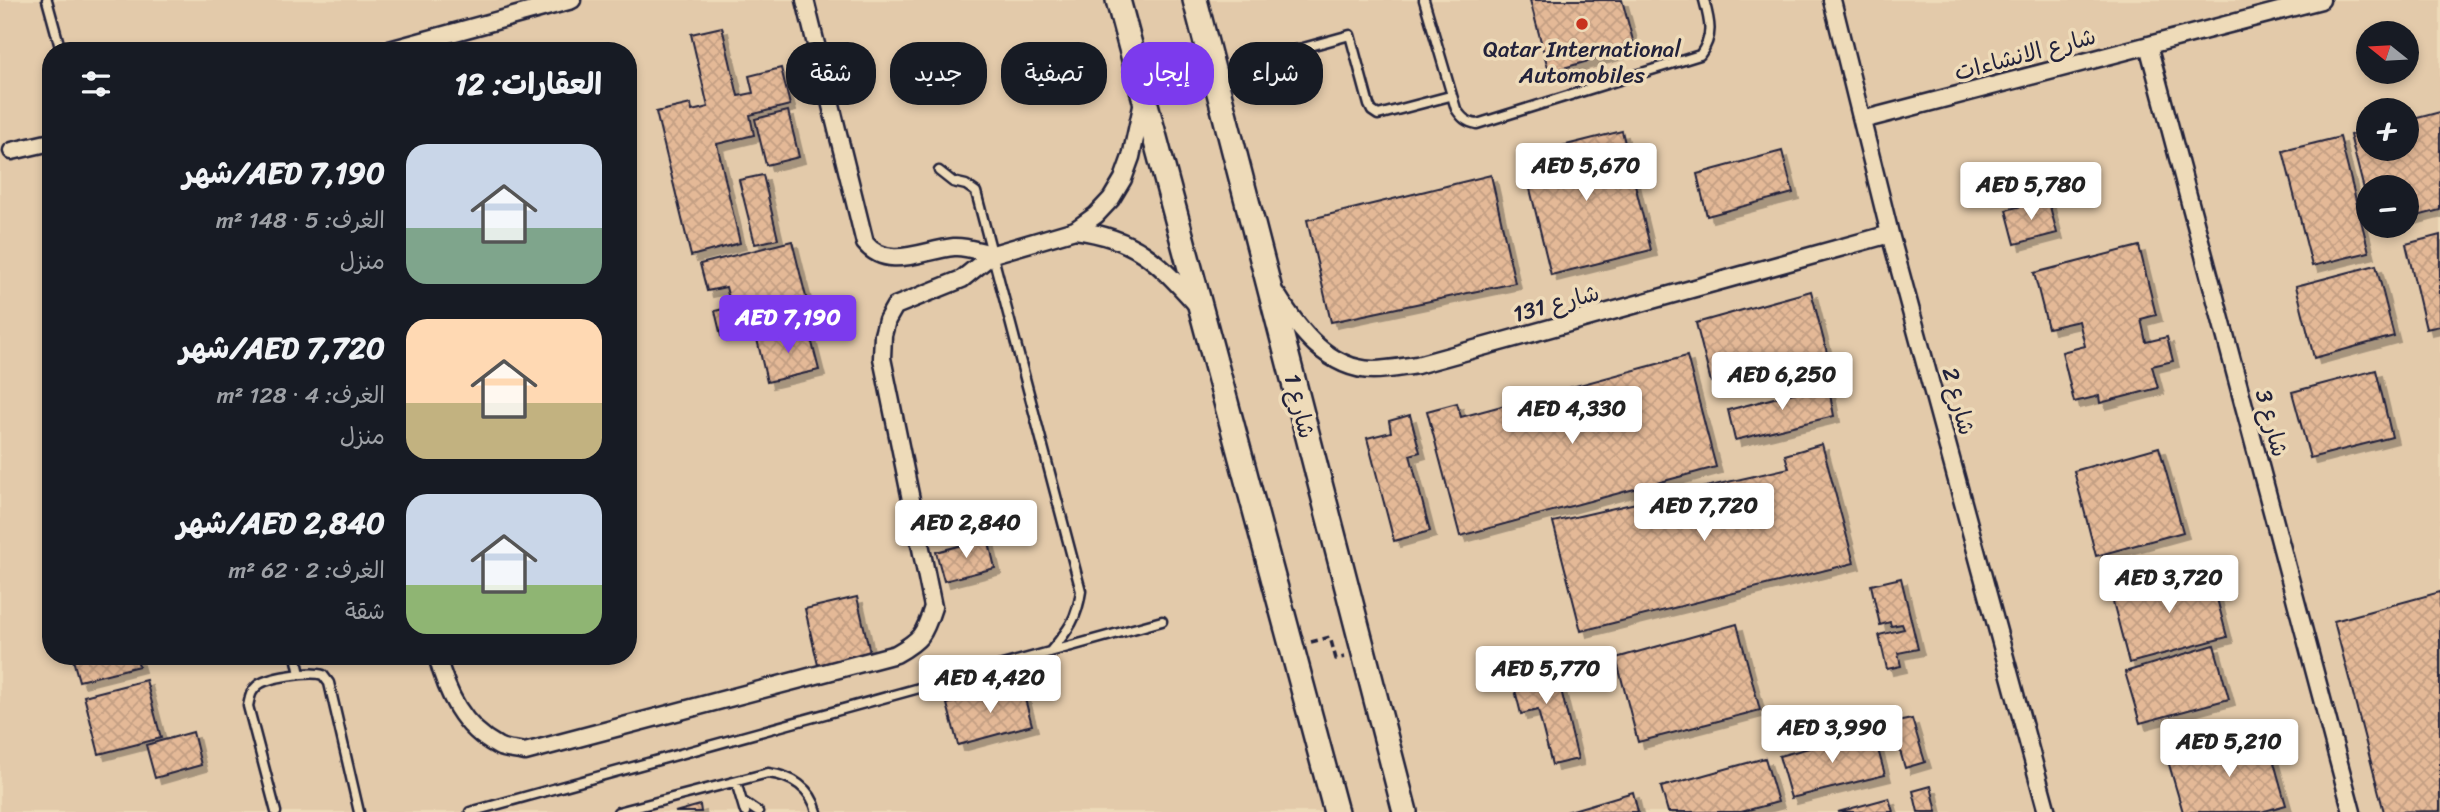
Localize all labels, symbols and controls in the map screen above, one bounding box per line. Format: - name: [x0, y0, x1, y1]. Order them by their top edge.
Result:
- marker: Qatar International Automobiles: [1574, 16, 1590, 32]
- street label: شارع الانشاءات: [1950, 16, 2101, 93]
- north arrow: [2356, 21, 2418, 84]
- map controls: [2356, 21, 2419, 238]
- place label: Qatar International Automobiles: [1483, 29, 1681, 96]
- chip: شقة: [786, 42, 876, 105]
- chip: جديد: [890, 42, 987, 105]
- chip: تصفية: [1001, 42, 1107, 105]
- chip: إيجار: [1121, 42, 1214, 105]
- chip: شراء: [1228, 42, 1323, 105]
- text: العقارات: 12: [454, 57, 602, 111]
- icon: filters: [77, 65, 115, 103]
- button: +: [2356, 98, 2419, 161]
- pin: AED 5,670: [1506, 144, 1666, 203]
- text: AED 5,670: [1532, 145, 1640, 186]
- text: AED 7,190/شهر: [183, 146, 385, 200]
- pin: AED 5,780: [1951, 162, 2111, 222]
- text: AED 5,780: [1976, 164, 2086, 205]
- icon: home: [462, 172, 546, 256]
- button: −: [2356, 175, 2419, 238]
- text: الغرف: 5 · 148 m²: [216, 200, 385, 241]
- text: منزل: [340, 241, 385, 282]
- street label: شارع 131: [1508, 272, 1604, 335]
- pin: AED 7,190: [708, 296, 868, 355]
- text: AED 7,190: [735, 297, 841, 338]
- text: AED 7,720/شهر: [180, 321, 385, 375]
- icon: home: [462, 347, 546, 431]
- pin: AED 6,250: [1702, 352, 1862, 412]
- text: AED 6,250: [1728, 354, 1836, 395]
- street label: شارع 2: [1930, 362, 1987, 440]
- street label: شارع 1: [1272, 369, 1327, 443]
- text: الغرف: 4 · 128 m²: [217, 375, 385, 416]
- street label: شارع 3: [2243, 385, 2300, 461]
- pin: AED 4,330: [1492, 386, 1652, 446]
- text: AED 4,330: [1518, 388, 1626, 429]
- text: منزل: [340, 416, 385, 457]
- pin: AED 7,720: [1624, 484, 1784, 543]
- text: AED 7,720: [1650, 485, 1758, 526]
- text: AED 2,840/شهر: [177, 496, 385, 550]
- pin: AED 2,840: [886, 500, 1046, 560]
- text: AED 2,840: [911, 502, 1021, 543]
- icon: home: [462, 522, 546, 606]
- text: الغرف: 2 · 62 m²: [229, 550, 385, 591]
- pin: AED 3,720: [2089, 556, 2249, 615]
- text: AED 3,720: [2115, 557, 2223, 598]
- text: شقة: [345, 591, 385, 632]
- pin: AED 5,770: [1466, 646, 1626, 706]
- text: AED 5,770: [1492, 648, 1600, 689]
- pin: AED 4,420: [910, 656, 1070, 715]
- text: AED 4,420: [935, 657, 1045, 698]
- pin: AED 3,990: [1752, 706, 1912, 765]
- text: AED 3,990: [1777, 707, 1887, 748]
- pin: AED 5,210: [2149, 720, 2309, 779]
- text: AED 5,210: [2176, 721, 2282, 762]

